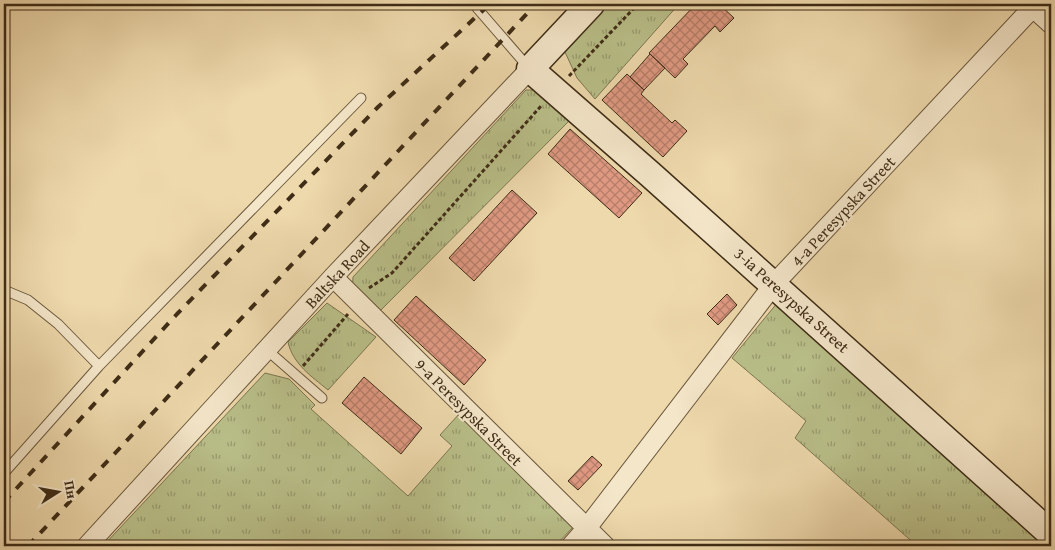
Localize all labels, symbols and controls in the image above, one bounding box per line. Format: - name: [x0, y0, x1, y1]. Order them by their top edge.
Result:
- street label: 4-a Peresypska Street: [785, 150, 901, 272]
- street label: Baltska Road: [299, 234, 375, 314]
- street label: 3-ia Peresypska Street: [729, 242, 855, 359]
- street label: 9-a Peresypska Street: [410, 353, 528, 471]
- north arrow: [32, 468, 82, 518]
- text: Пн: [59, 479, 82, 501]

